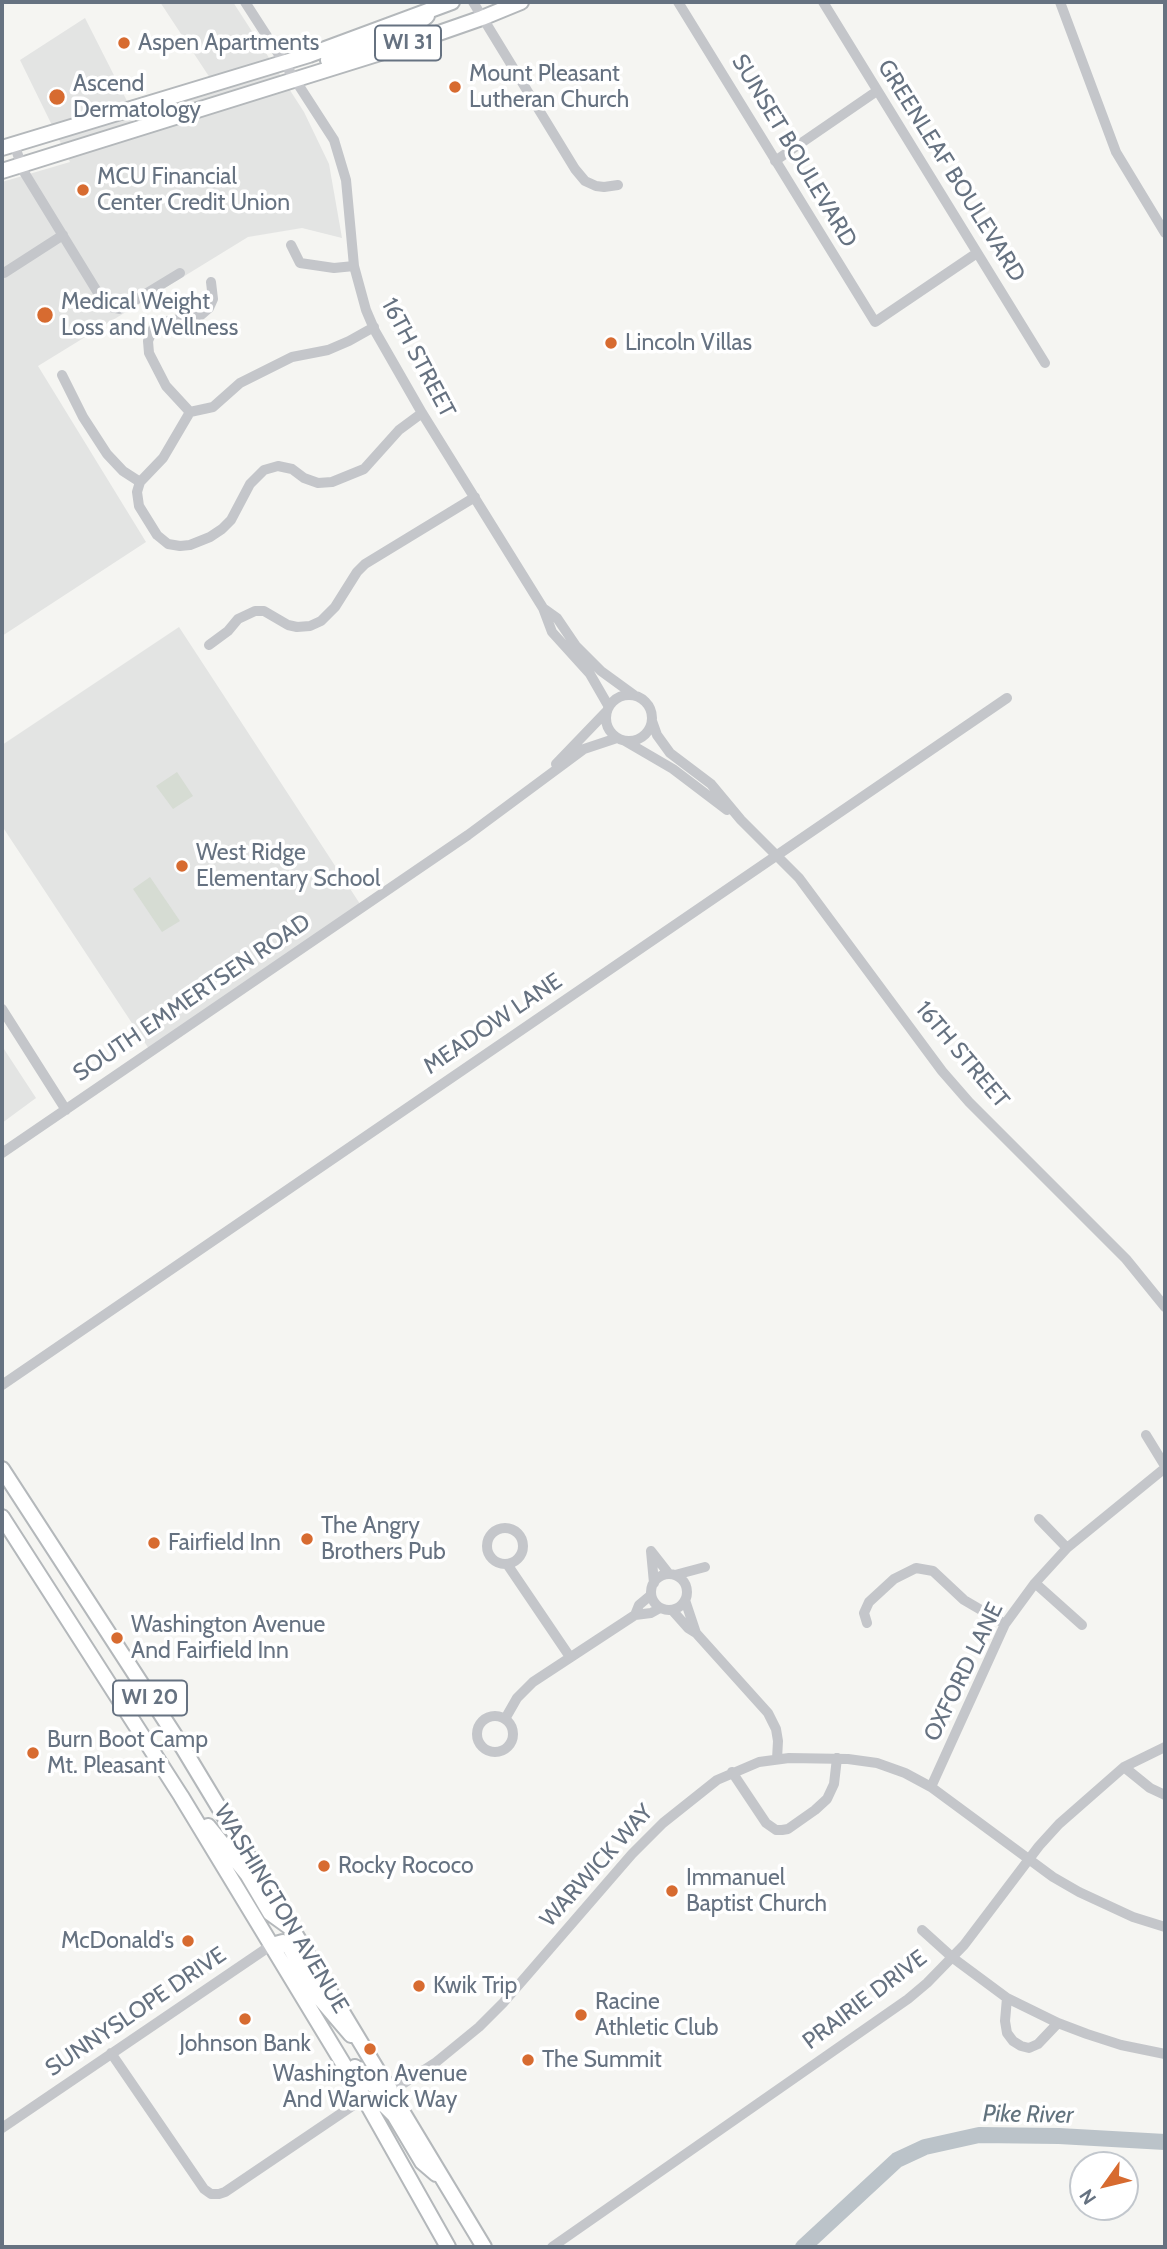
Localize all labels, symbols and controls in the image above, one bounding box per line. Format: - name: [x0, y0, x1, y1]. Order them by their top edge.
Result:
- road number: WI 31: [375, 26, 441, 60]
- place label: Aspen Apartments: [138, 29, 319, 57]
- marker: Aspen Apartments: [116, 35, 132, 51]
- street label: SUNSET BOULEVARD: [726, 50, 862, 252]
- street label: GREENLEAF BOULEVARD: [871, 55, 1031, 287]
- place label: Mount Pleasant Lutheran Church: [469, 60, 629, 114]
- place label: Ascend Dermatology: [73, 70, 201, 124]
- marker: Mount Pleasant Lutheran Church: [447, 79, 463, 95]
- marker: Ascend Dermatology: [47, 87, 67, 107]
- place label: MCU Financial Center Credit Union: [97, 163, 290, 217]
- marker: MCU Financial Center Credit Union: [75, 182, 91, 198]
- place label: Medical Weight Loss and Wellness: [61, 288, 238, 342]
- street label: 16TH STREET: [375, 294, 461, 422]
- marker: Medical Weight Loss and Wellness: [35, 305, 55, 325]
- place label: Lincoln Villas: [625, 329, 752, 357]
- marker: Lincoln Villas: [603, 335, 619, 351]
- place label: West Ridge Elementary School: [196, 839, 380, 893]
- marker: West Ridge Elementary School: [174, 858, 190, 874]
- street label: SOUTH EMMERTSEN ROAD: [68, 908, 316, 1088]
- street label: MEADOW LANE: [418, 967, 568, 1081]
- street label: 16TH STREET: [909, 996, 1015, 1114]
- place label: The Angry Brothers Pub: [321, 1512, 446, 1566]
- place label: Fairfield Inn: [168, 1529, 281, 1557]
- marker: The Angry Brothers Pub: [299, 1531, 315, 1547]
- marker: Fairfield Inn: [146, 1535, 162, 1551]
- street label: OXFORD LANE: [919, 1598, 1009, 1746]
- place label: Washington Avenue And Fairfield Inn: [131, 1611, 325, 1665]
- marker: Washington Avenue And Fairfield Inn: [109, 1630, 125, 1646]
- road number: WI 20: [113, 1680, 187, 1716]
- place label: Burn Boot Camp Mt. Pleasant: [47, 1726, 208, 1780]
- marker: Burn Boot Camp Mt. Pleasant: [25, 1745, 41, 1761]
- street label: WARWICK WAY: [535, 1799, 659, 1933]
- street label: WASHINGTON AVENUE: [208, 1800, 354, 2018]
- place label: Rocky Rococo: [338, 1852, 474, 1880]
- marker: Rocky Rococo: [316, 1858, 332, 1874]
- place label: Immanuel Baptist Church: [686, 1864, 827, 1918]
- marker: Immanuel Baptist Church: [664, 1883, 680, 1899]
- place label: McDonald's: [61, 1927, 174, 1955]
- marker: McDonald's: [180, 1933, 196, 1949]
- street label: SUNNYSLOPE DRIVE: [40, 1941, 232, 2083]
- street label: PRAIRIE DRIVE: [798, 1944, 932, 2056]
- place label: Kwik Trip: [433, 1972, 517, 2000]
- marker: Kwik Trip: [411, 1978, 427, 1994]
- place label: Racine Athletic Club: [595, 1988, 719, 2042]
- marker: Racine Athletic Club: [573, 2007, 589, 2023]
- marker: Johnson Bank: [237, 2011, 253, 2027]
- place label: Johnson Bank: [179, 2030, 311, 2058]
- marker: Washington Avenue And Warwick Way: [362, 2041, 378, 2057]
- place label: The Summit: [542, 2046, 662, 2074]
- marker: The Summit: [520, 2052, 536, 2068]
- place label: Washington Avenue And Warwick Way: [273, 2060, 467, 2114]
- water label: Pike River: [982, 2100, 1074, 2130]
- north arrow: [1069, 2151, 1139, 2221]
- text: N: [1075, 2185, 1101, 2209]

